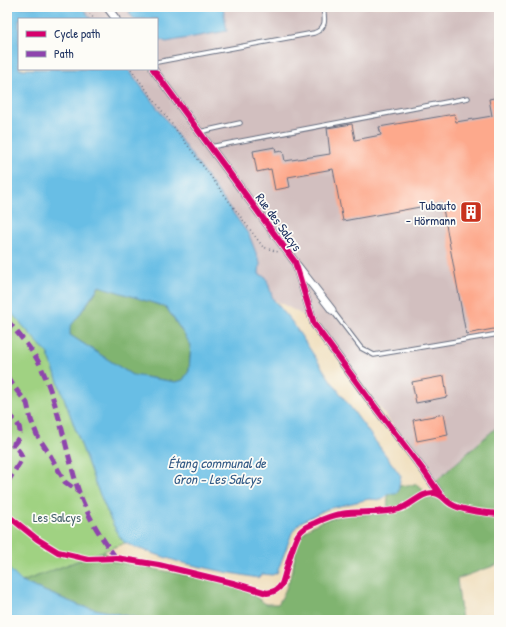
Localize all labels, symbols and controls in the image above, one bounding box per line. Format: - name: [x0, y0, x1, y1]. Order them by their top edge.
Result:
- legend: [18, 18, 158, 70]
- text: Cycle path: [54, 25, 100, 42]
- text: Path: [54, 45, 74, 62]
- street label: Rue des Salcys: [252, 189, 306, 255]
- place label: Tubauto - Hörmann: [406, 196, 456, 229]
- building icon: Tubauto - Hörmann: [458, 199, 484, 225]
- water label: Étang communal de Gron - Les Salcys: [168, 453, 267, 489]
- park label: Les Salcys: [33, 508, 81, 526]

